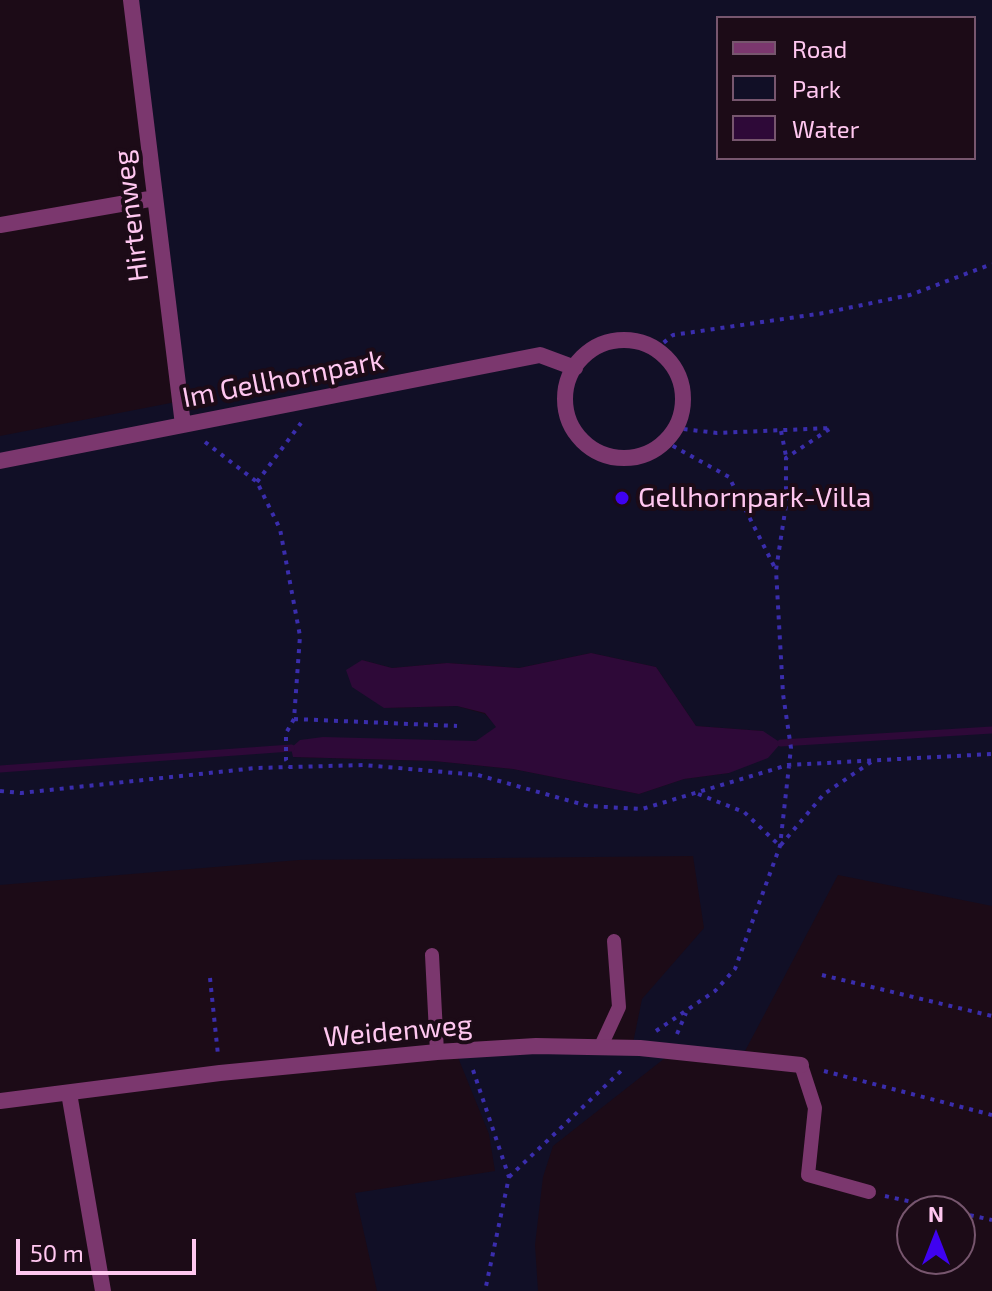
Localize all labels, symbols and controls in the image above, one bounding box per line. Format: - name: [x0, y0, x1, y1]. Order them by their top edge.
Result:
- legend: [716, 16, 976, 160]
- text: Road: [792, 34, 847, 63]
- text: Park: [792, 74, 841, 103]
- text: Water: [792, 114, 859, 143]
- street label: Hirtenweg: [106, 148, 156, 284]
- street label: Im Gellhornpark: [180, 343, 386, 415]
- place label: Gellhornpark-Villa: [638, 481, 871, 515]
- marker: Gellhornpark-Villa: [613, 489, 631, 507]
- street label: Weidenweg: [322, 1008, 474, 1054]
- north arrow: [896, 1195, 976, 1275]
- text: N: [928, 1200, 944, 1226]
- scale bar: [20, 1223, 200, 1273]
- text: 50 m: [30, 1238, 84, 1267]

